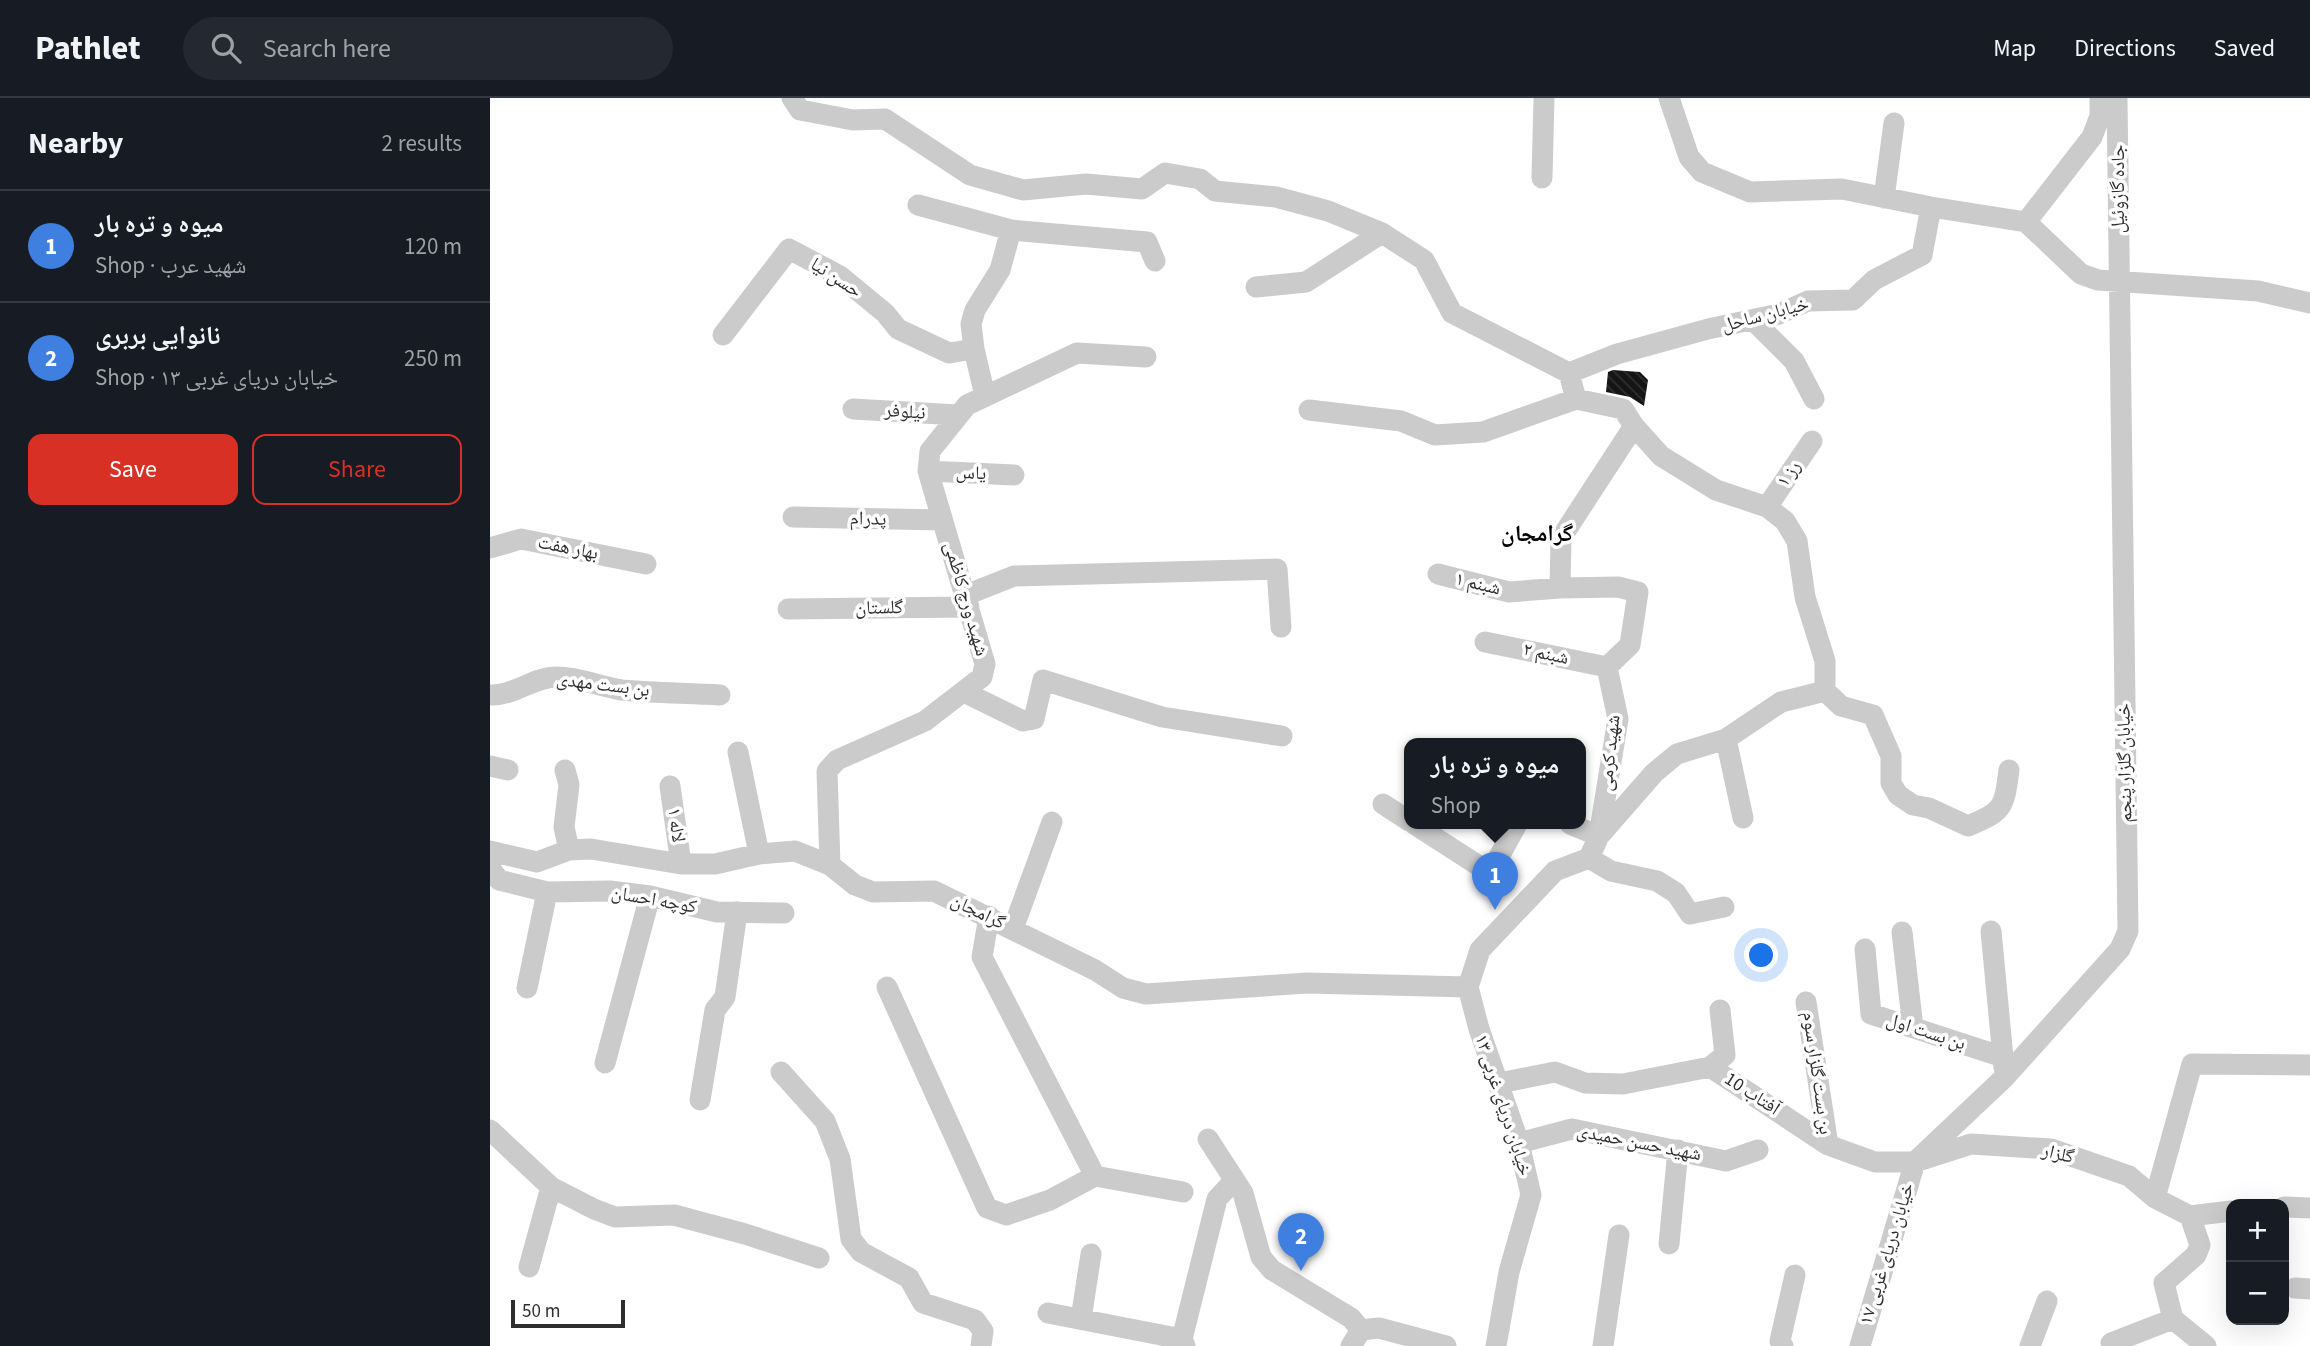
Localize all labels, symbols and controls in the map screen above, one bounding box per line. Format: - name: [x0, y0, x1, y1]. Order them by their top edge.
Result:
- search box: [183, 17, 673, 80]
- text: Pathlet: [35, 25, 141, 72]
- icon: search: [207, 29, 245, 67]
- text: Search here: [263, 30, 391, 67]
- text: Map: [1993, 31, 2036, 66]
- text: Directions: [2074, 31, 2176, 66]
- text: Saved: [2214, 31, 2275, 66]
- text: Nearby: [28, 122, 123, 165]
- text: 2 results: [382, 127, 462, 160]
- street label: جاده گازوئیل: [2105, 145, 2132, 233]
- text: میوه و تره بار: [95, 205, 224, 242]
- text: 1: [45, 230, 57, 263]
- text: 120 m: [404, 230, 462, 263]
- text: Shop · شهید عرب: [95, 249, 246, 282]
- street label: حسن نیا: [805, 251, 867, 305]
- street label: خیابان ساحل: [1718, 290, 1812, 340]
- text: نانوایی بربری: [95, 317, 220, 354]
- text: 2: [45, 342, 57, 375]
- text: 250 m: [404, 342, 462, 375]
- text: Shop · خیابان دریای غربی ۱۳: [95, 361, 338, 394]
- street label: نیلوفر: [882, 397, 927, 427]
- button: Save: [28, 434, 238, 505]
- button: Share: [252, 434, 462, 505]
- street label: رز ۱: [1770, 455, 1808, 493]
- street label: یاس: [955, 459, 987, 487]
- street label: پدرام: [849, 505, 887, 533]
- district label: گرامجان: [1501, 517, 1573, 550]
- street label: بهار هفت: [536, 529, 600, 567]
- street label: شهید ورچ کاظمی: [937, 539, 995, 659]
- street label: شبنم ۱: [1452, 565, 1504, 603]
- street label: گلستان: [855, 594, 903, 622]
- street label: شبنم ۲: [1521, 636, 1571, 672]
- street label: بن بست مهدی: [555, 666, 651, 704]
- street label: خیابان گلزار پنجم: [2110, 703, 2140, 823]
- street label: شهید کرمی: [1593, 713, 1627, 793]
- popup: [1404, 738, 1586, 829]
- text: میوه و تره بار: [1431, 746, 1559, 783]
- text: Shop: [1431, 789, 1481, 822]
- street label: لاله ۱: [660, 806, 692, 844]
- pin: 1: [1472, 852, 1518, 910]
- street label: کوچه احسان: [609, 879, 699, 921]
- street label: گرامجان: [946, 887, 1010, 937]
- your location: [1744, 938, 1778, 972]
- street label: بن بست اول: [1883, 1006, 1969, 1058]
- street label: بن بست گلزار سوم: [1795, 1010, 1839, 1136]
- street label: خیابان دریای غربی ۱۳: [1467, 1031, 1539, 1179]
- street label: آفتاب 10: [1719, 1066, 1786, 1123]
- street label: شهید حسن حمیدی: [1574, 1118, 1704, 1168]
- street label: گلزار: [2038, 1137, 2077, 1171]
- street label: خیابان دریای غربی ۱۷: [1853, 1180, 1921, 1328]
- map controls: [2226, 1199, 2289, 1325]
- button: +: [2226, 1199, 2289, 1262]
- pin: 2: [1278, 1213, 1324, 1271]
- button: −: [2226, 1262, 2289, 1325]
- scale bar: [511, 1297, 625, 1329]
- text: 50 m: [522, 1298, 560, 1325]

